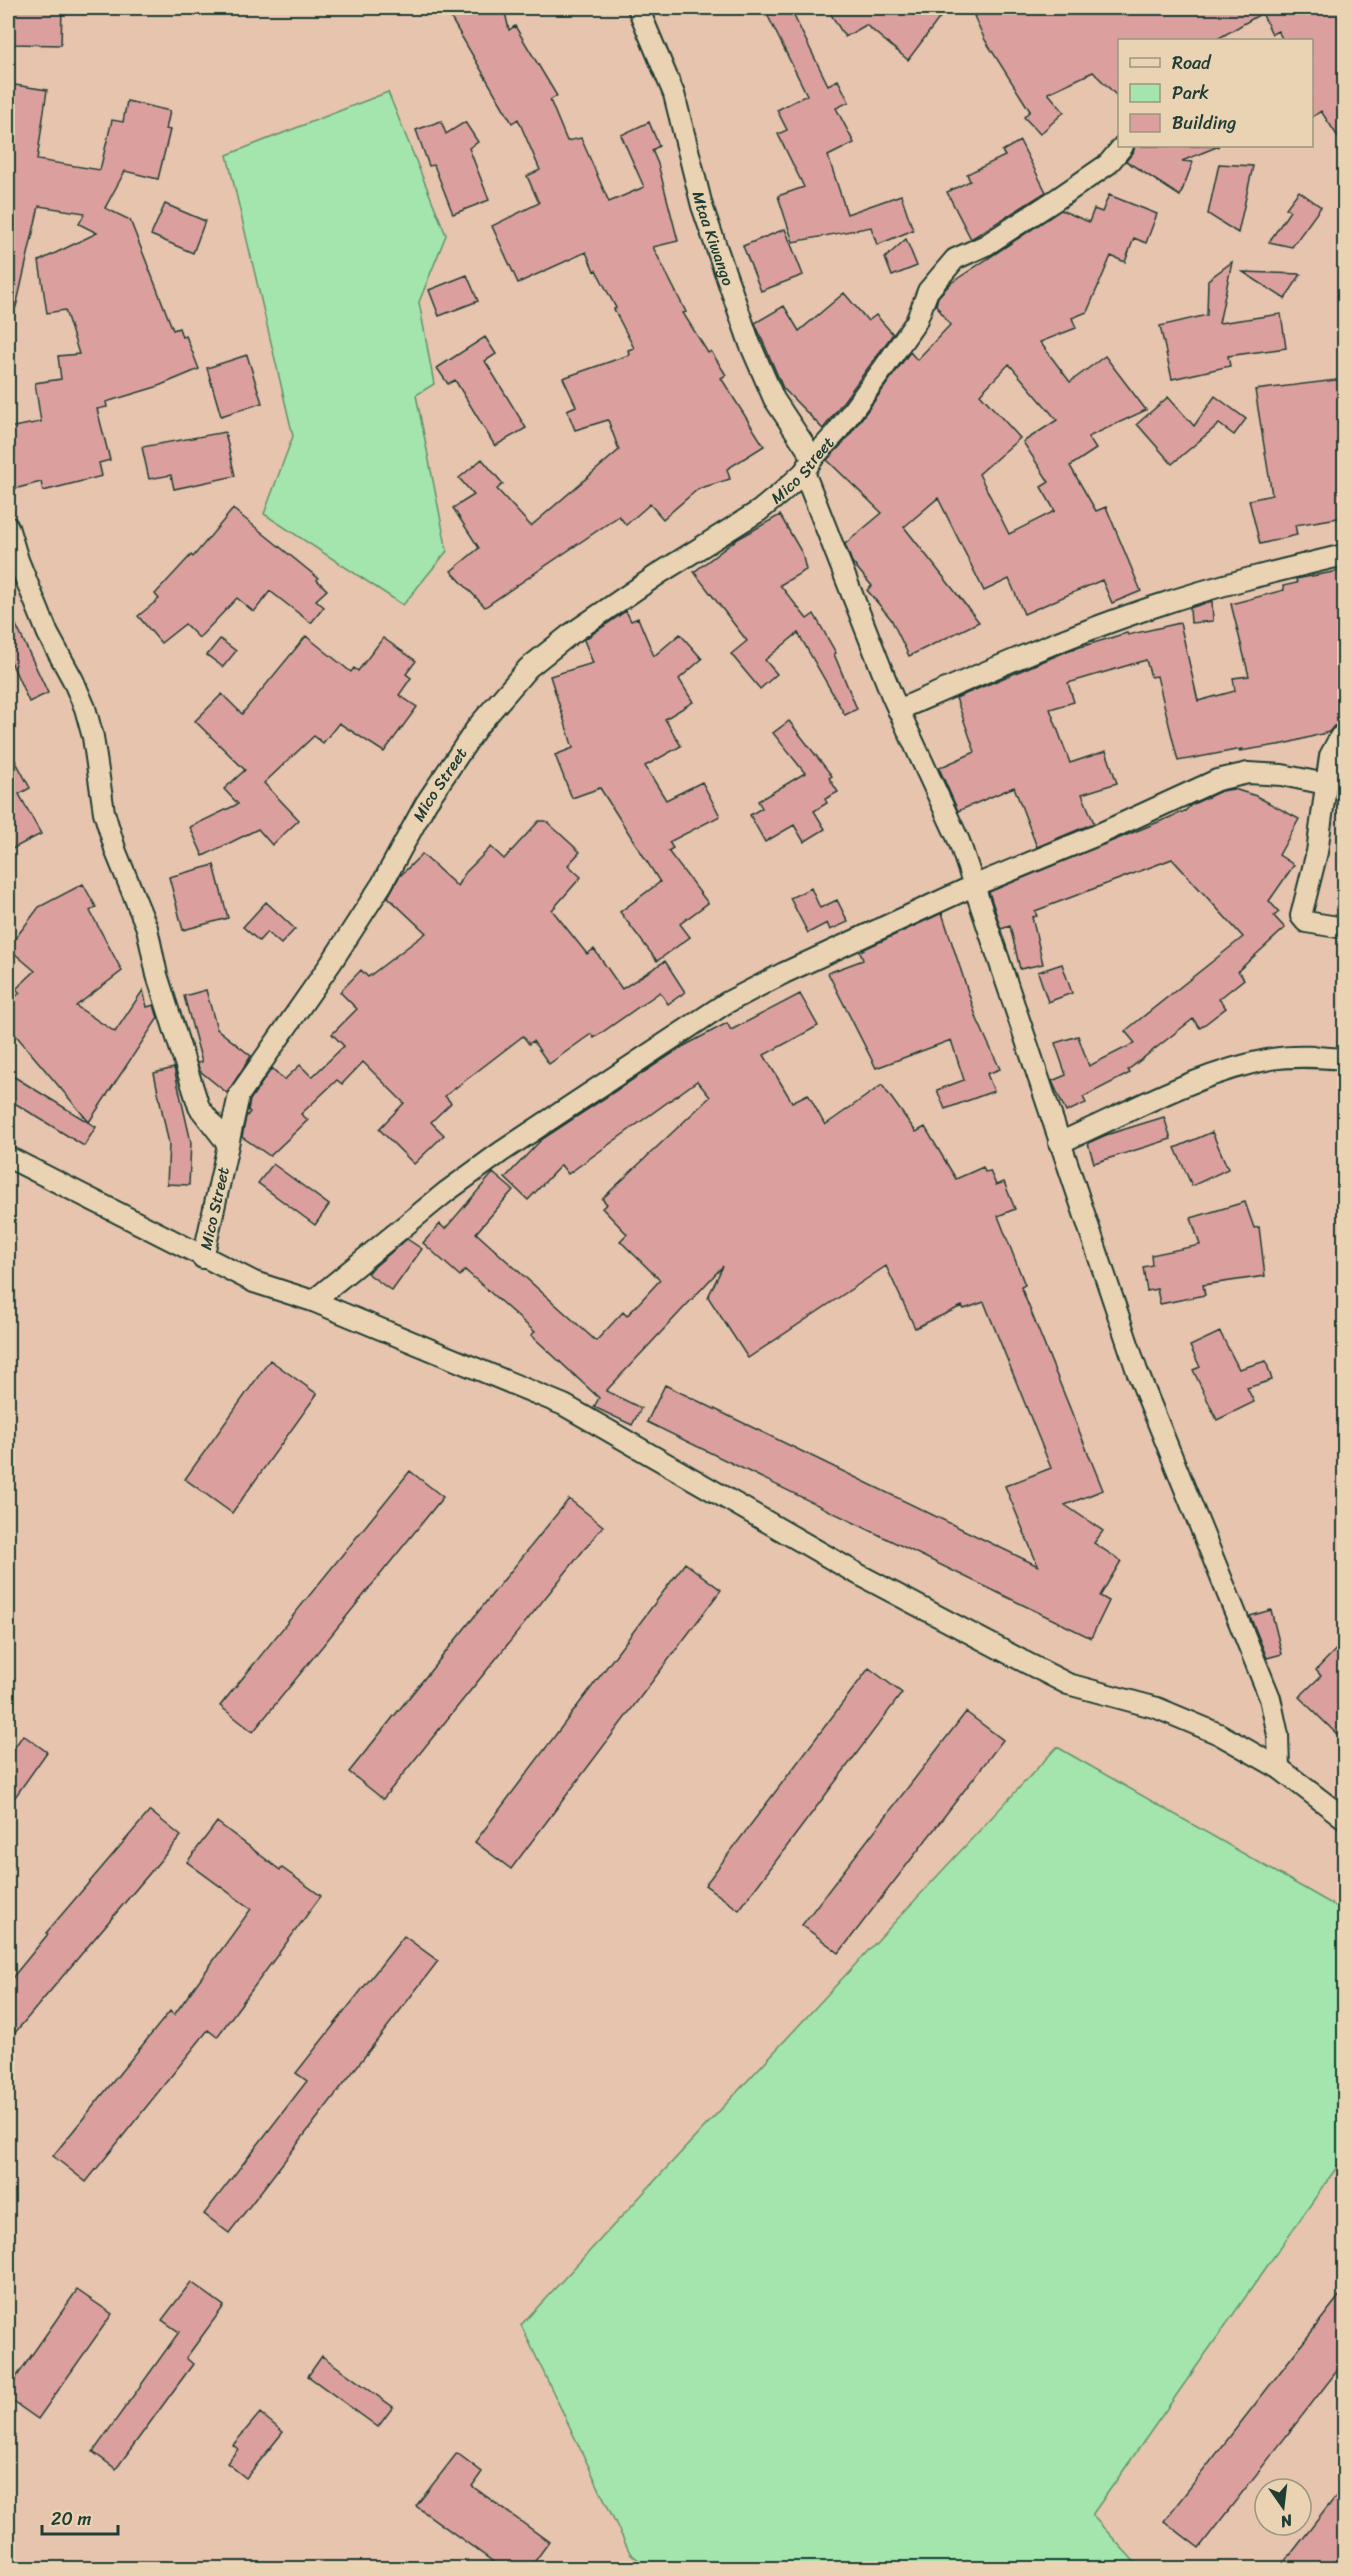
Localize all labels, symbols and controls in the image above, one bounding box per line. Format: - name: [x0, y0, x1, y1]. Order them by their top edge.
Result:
- legend: [1118, 39, 1313, 147]
- text: Road: [1172, 47, 1212, 79]
- text: Park: [1172, 77, 1209, 109]
- text: Building: [1172, 107, 1236, 139]
- street label: Mtaa Kiwango: [684, 188, 743, 290]
- street label: Mico Street: [764, 429, 842, 511]
- street label: Mico Street: [405, 741, 475, 827]
- street label: Mico Street: [191, 1164, 238, 1253]
- north arrow: [1253, 2477, 1313, 2537]
- scale bar: [42, 2498, 118, 2536]
- text: 20 m: [51, 2503, 91, 2535]
- text: N: [1277, 2505, 1296, 2537]

